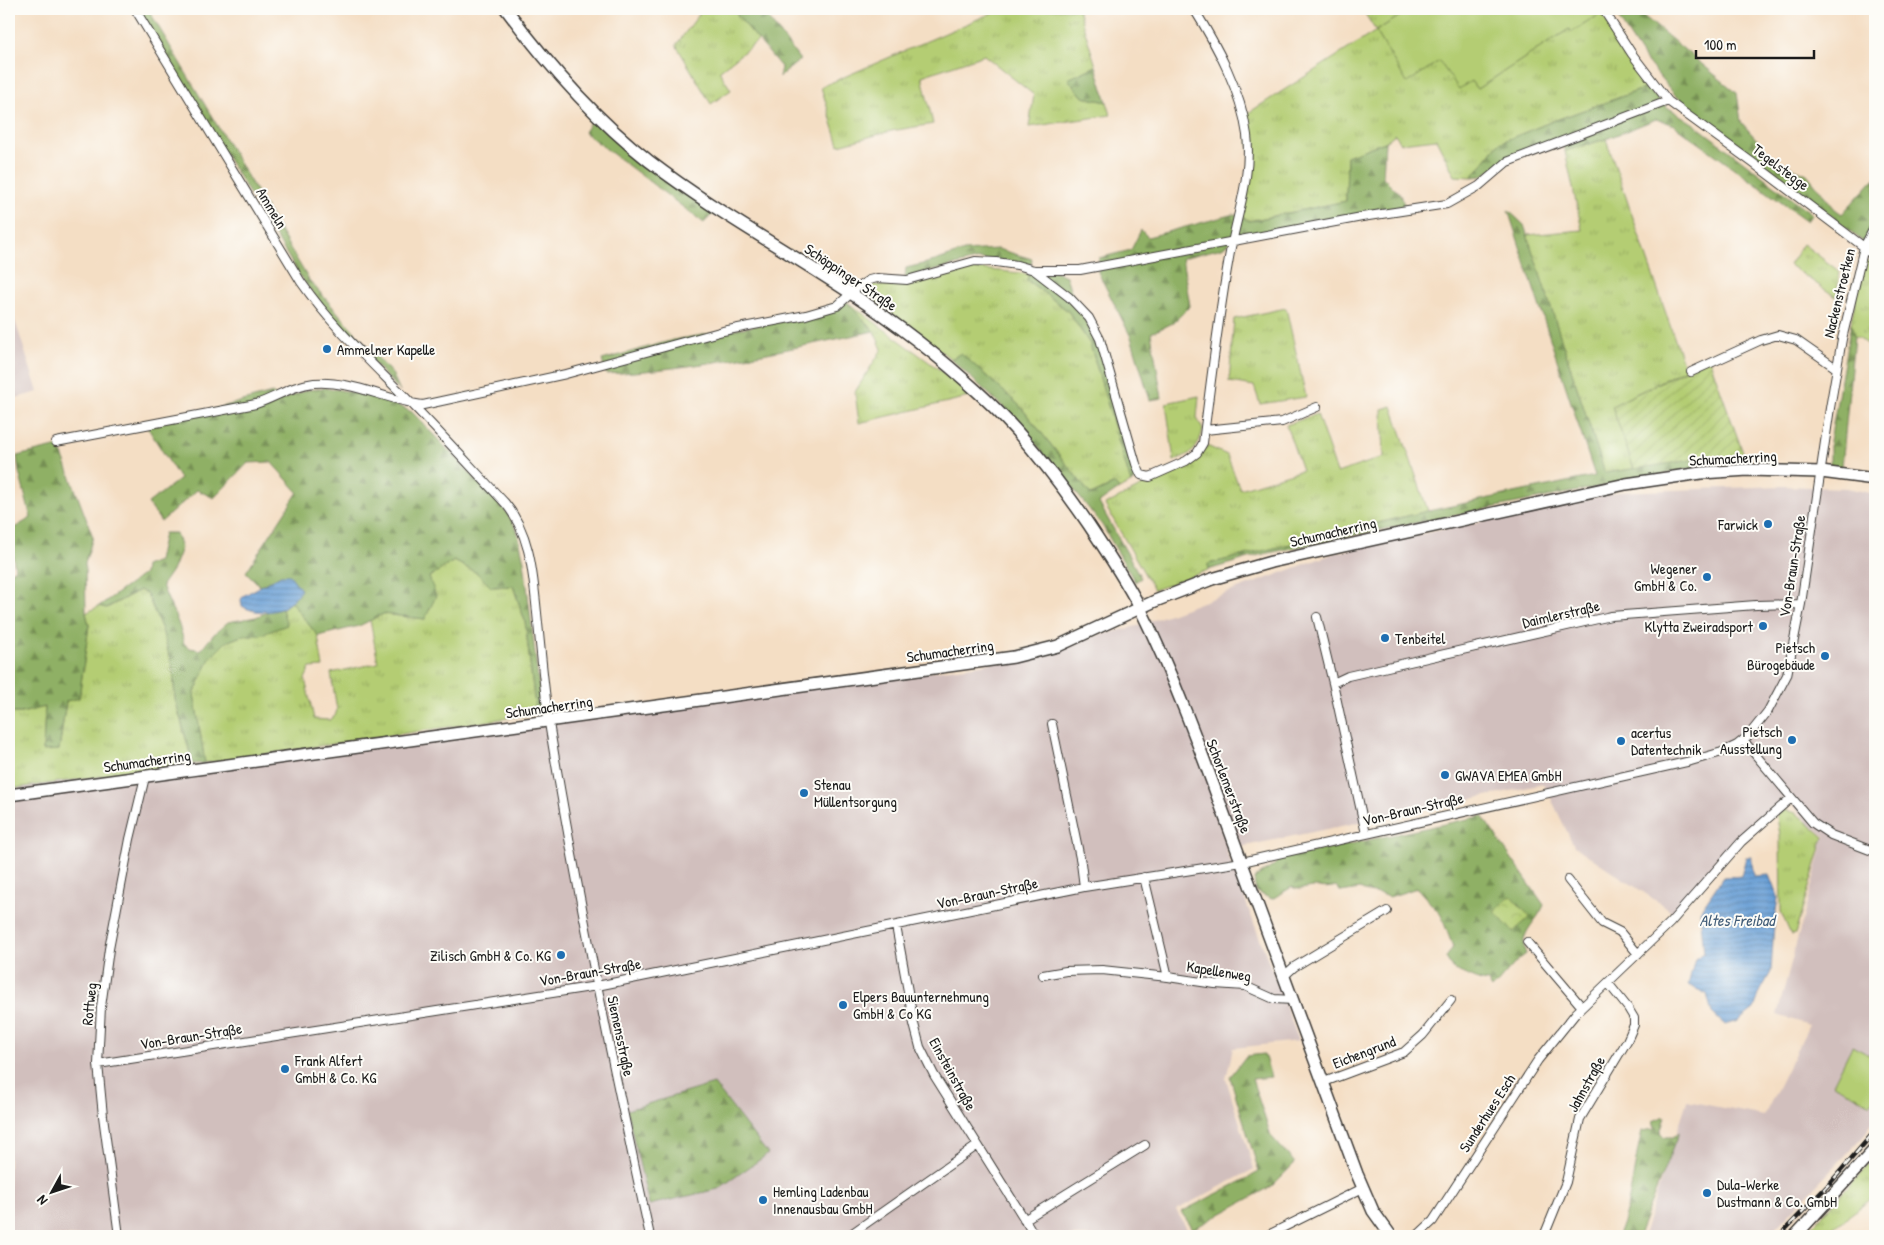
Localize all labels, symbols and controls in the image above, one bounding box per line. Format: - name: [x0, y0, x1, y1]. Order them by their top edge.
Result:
- scale bar: [1696, 28, 1814, 60]
- text: 100 m: [1704, 34, 1737, 55]
- street label: Tegelstegge: [1748, 139, 1814, 195]
- street label: Ammeln: [252, 184, 293, 233]
- street label: Schöppinger Straße: [801, 238, 901, 316]
- street label: Nackenstroetken: [1818, 246, 1860, 340]
- place label: Ammelner Kapelle: [337, 339, 435, 360]
- marker: Ammelner Kapelle: [321, 343, 333, 355]
- street label: Schumacherring: [1689, 445, 1778, 471]
- street label: Schumacherring: [1288, 512, 1378, 552]
- street label: Von-Braun-Straße: [1774, 513, 1810, 619]
- place label: Farwick: [1717, 514, 1758, 535]
- marker: Farwick: [1762, 518, 1774, 530]
- place label: Wegener GmbH & Co.: [1634, 558, 1697, 596]
- marker: Wegener GmbH & Co.: [1701, 571, 1713, 583]
- street label: Daimlerstraße: [1520, 595, 1602, 633]
- place label: Klytta Zweiradsport: [1645, 616, 1754, 637]
- marker: Klytta Zweiradsport: [1757, 620, 1769, 632]
- place label: Tenbeitel: [1395, 628, 1445, 649]
- marker: Tenbeitel: [1379, 632, 1391, 644]
- street label: Schumacherring: [905, 634, 995, 667]
- place label: Pietsch Bürogebäude: [1747, 637, 1815, 675]
- marker: Pietsch Bürogebäude: [1819, 650, 1831, 662]
- street label: Schumacherring: [504, 690, 594, 723]
- place label: Pietsch Ausstellung: [1720, 721, 1782, 759]
- place label: acertus Datentechnik: [1631, 722, 1702, 760]
- marker: Pietsch Ausstellung: [1786, 734, 1798, 746]
- marker: acertus Datentechnik: [1615, 735, 1627, 747]
- street label: Schorlemerstraße: [1201, 736, 1257, 836]
- street label: Schumacherring: [102, 744, 192, 777]
- place label: GWAVA EMEA GmbH: [1455, 765, 1562, 786]
- marker: GWAVA EMEA GmbH: [1439, 769, 1451, 781]
- place label: Stenau Müllentsorgung: [814, 774, 897, 812]
- marker: Stenau Müllentsorgung: [798, 787, 810, 799]
- street label: Von-Braun-Straße: [1360, 787, 1466, 831]
- street label: Von-Braun-Straße: [934, 872, 1040, 914]
- water label: Altes Freibad: [1700, 909, 1777, 931]
- place label: Zilisch GmbH & Co. KG: [430, 945, 552, 966]
- marker: Zilisch GmbH & Co. KG: [555, 949, 567, 961]
- street label: Von-Braun-Straße: [537, 953, 643, 991]
- street label: Kapellenweg: [1185, 956, 1253, 986]
- street label: Rottweg: [76, 981, 102, 1026]
- place label: Elpers Bauunternehmung GmbH & Co KG: [853, 986, 989, 1024]
- street label: Siemensstraße: [602, 994, 640, 1078]
- marker: Elpers Bauunternehmung GmbH & Co KG: [837, 999, 849, 1011]
- street label: Von-Braun-Straße: [138, 1018, 244, 1054]
- street label: Eichengrund: [1329, 1030, 1399, 1074]
- street label: Einsteinstraße: [924, 1034, 982, 1114]
- place label: Frank Alfert GmbH & Co. KG: [294, 1050, 377, 1088]
- street label: Jahnstraße: [1562, 1052, 1610, 1116]
- marker: Frank Alfert GmbH & Co. KG: [279, 1063, 291, 1075]
- street label: Sunderhues Esch: [1454, 1070, 1520, 1156]
- north arrow: [28, 1168, 78, 1218]
- place label: Dula-Werke Dustmann & Co. GmbH: [1717, 1174, 1837, 1212]
- place label: Hemling Ladenbau Innenausbau GmbH: [773, 1181, 873, 1219]
- marker: Dula-Werke Dustmann & Co. GmbH: [1701, 1187, 1713, 1199]
- text: N: [32, 1191, 51, 1210]
- marker: Hemling Ladenbau Innenausbau GmbH: [757, 1194, 769, 1206]

